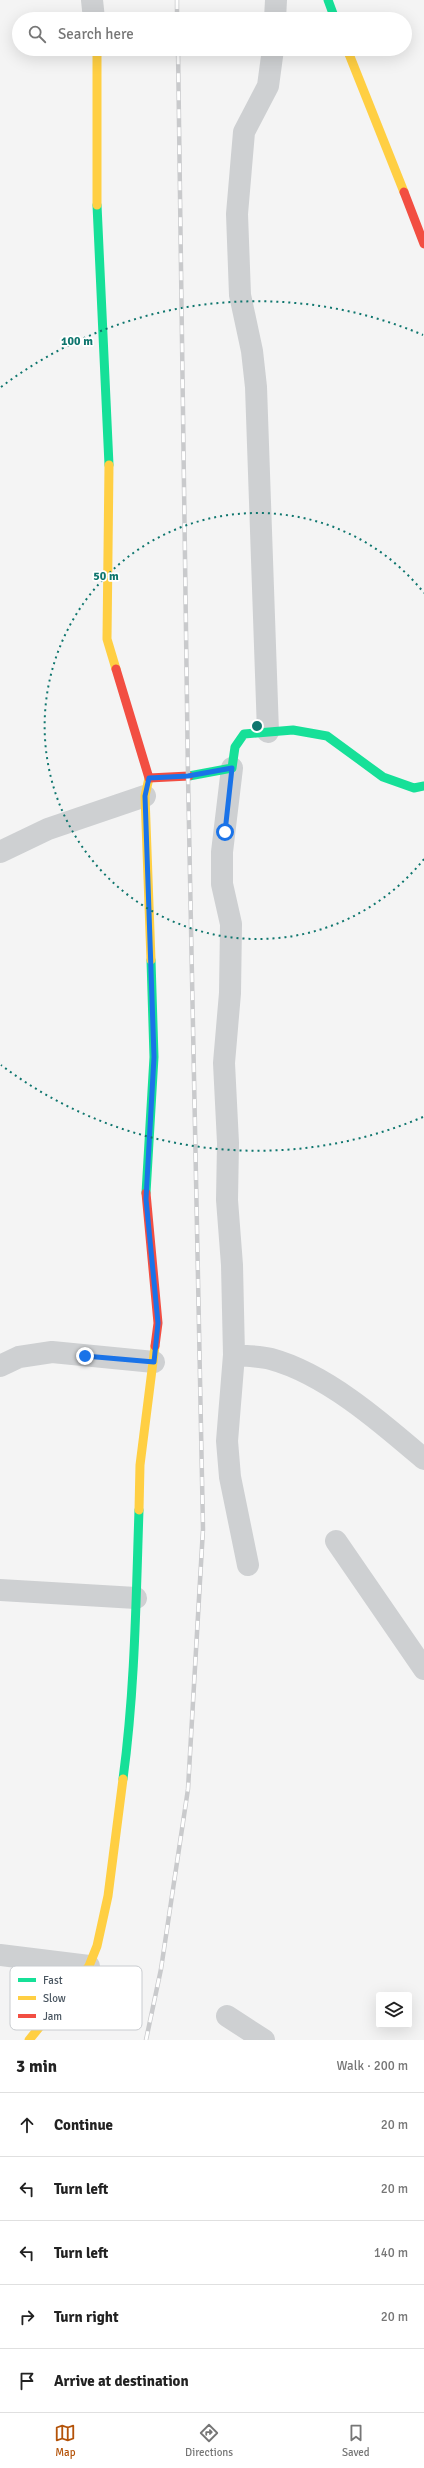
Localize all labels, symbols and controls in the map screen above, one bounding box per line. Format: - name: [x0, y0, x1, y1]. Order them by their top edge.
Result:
- search box: [12, 12, 412, 56]
- icon: search: [26, 23, 48, 45]
- text: Search here: [58, 25, 134, 43]
- text: 100 m: [61, 334, 93, 349]
- text: 50 m: [93, 569, 119, 584]
- centre of rings: [250, 719, 264, 733]
- route start: [216, 823, 234, 841]
- route end: [76, 1347, 94, 1365]
- legend: [10, 1966, 142, 2030]
- text: Fast: [43, 1974, 63, 1987]
- text: Slow: [43, 1992, 66, 2005]
- map controls: [376, 1992, 412, 2028]
- button: layers: [376, 1992, 412, 2028]
- text: Jam: [43, 2010, 62, 2023]
- text: 3 min: [16, 2056, 57, 2077]
- text: Walk · 200 m: [337, 2058, 408, 2074]
- icon: ahead: [16, 2114, 38, 2136]
- text: Continue: [54, 2116, 113, 2134]
- text: 20 m: [381, 2117, 408, 2133]
- icon: left: [16, 2178, 38, 2200]
- text: Turn left: [54, 2180, 108, 2198]
- text: 20 m: [381, 2181, 408, 2197]
- icon: left: [16, 2242, 38, 2264]
- text: Turn left: [54, 2244, 108, 2262]
- text: 140 m: [374, 2245, 408, 2261]
- icon: right: [16, 2306, 38, 2328]
- text: Turn right: [54, 2308, 119, 2326]
- text: 20 m: [381, 2309, 408, 2325]
- icon: arrive: [16, 2370, 38, 2392]
- text: Arrive at destination: [54, 2372, 189, 2390]
- tab: Map: [54, 2422, 76, 2459]
- tab: Directions: [185, 2422, 233, 2459]
- tab: Saved: [342, 2422, 370, 2459]

